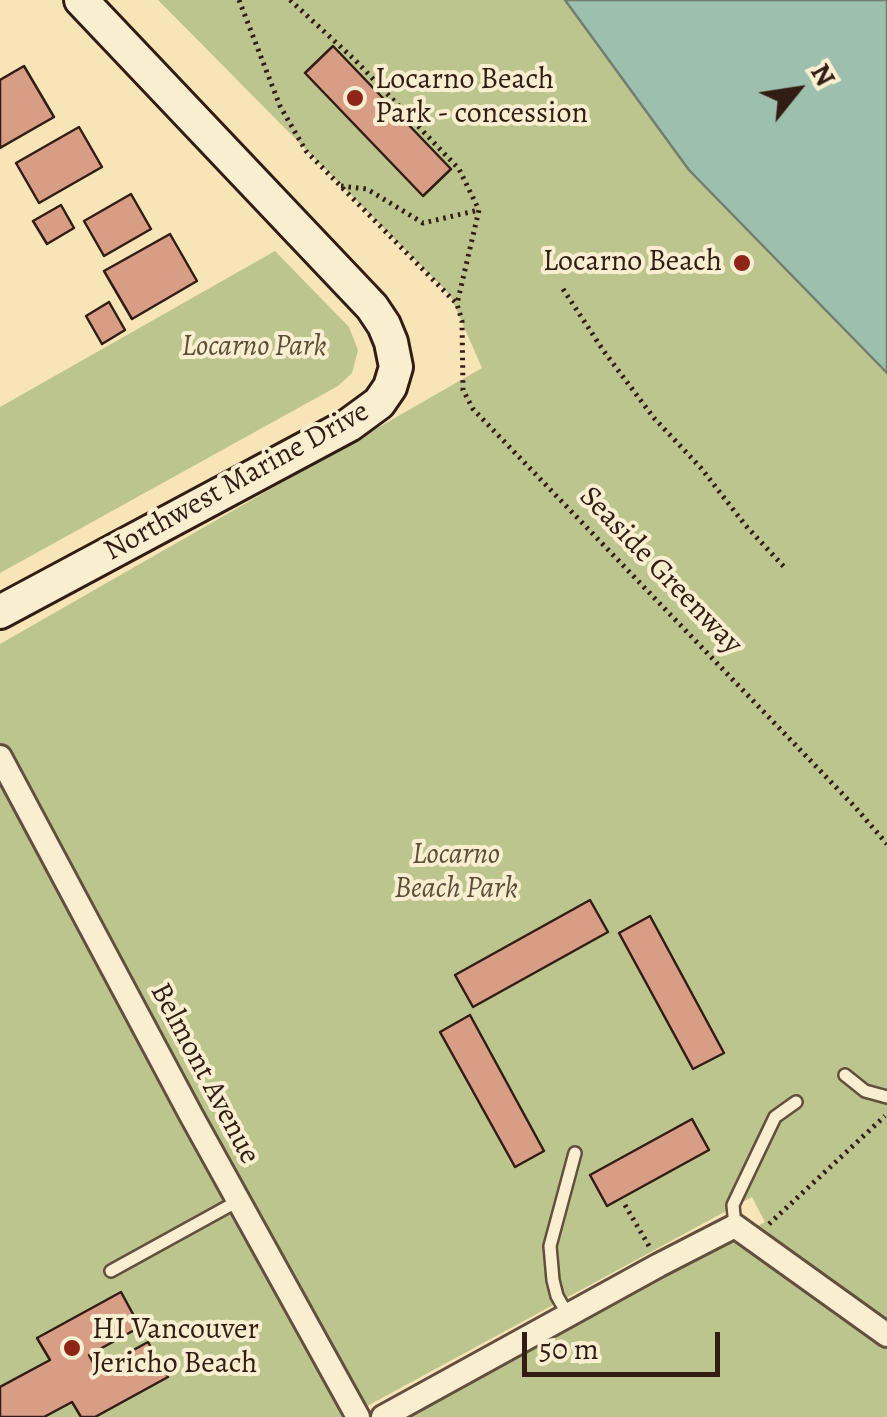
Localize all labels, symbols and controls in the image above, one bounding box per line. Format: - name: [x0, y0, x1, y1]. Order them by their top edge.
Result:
- north arrow: [747, 40, 847, 140]
- text: N: [801, 57, 845, 93]
- place label: Locarno Beach Park - concession: [375, 63, 588, 134]
- marker: Locarno Beach Park - concession: [344, 87, 366, 109]
- place label: Locarno Beach: [543, 245, 722, 281]
- marker: Locarno Beach: [731, 252, 753, 274]
- park label: Locarno Park: [182, 330, 326, 366]
- street label: Northwest Marine Drive: [98, 394, 376, 570]
- street label: Seaside Greenway: [571, 480, 749, 662]
- park label: Locarno Beach Park: [394, 838, 518, 908]
- street label: Belmont Avenue: [141, 977, 267, 1171]
- scale bar: [527, 1312, 724, 1374]
- place label: HI Vancouver Jericho Beach: [92, 1313, 259, 1384]
- text: 50 m: [539, 1329, 599, 1369]
- marker: HI Vancouver Jericho Beach: [61, 1337, 83, 1359]

